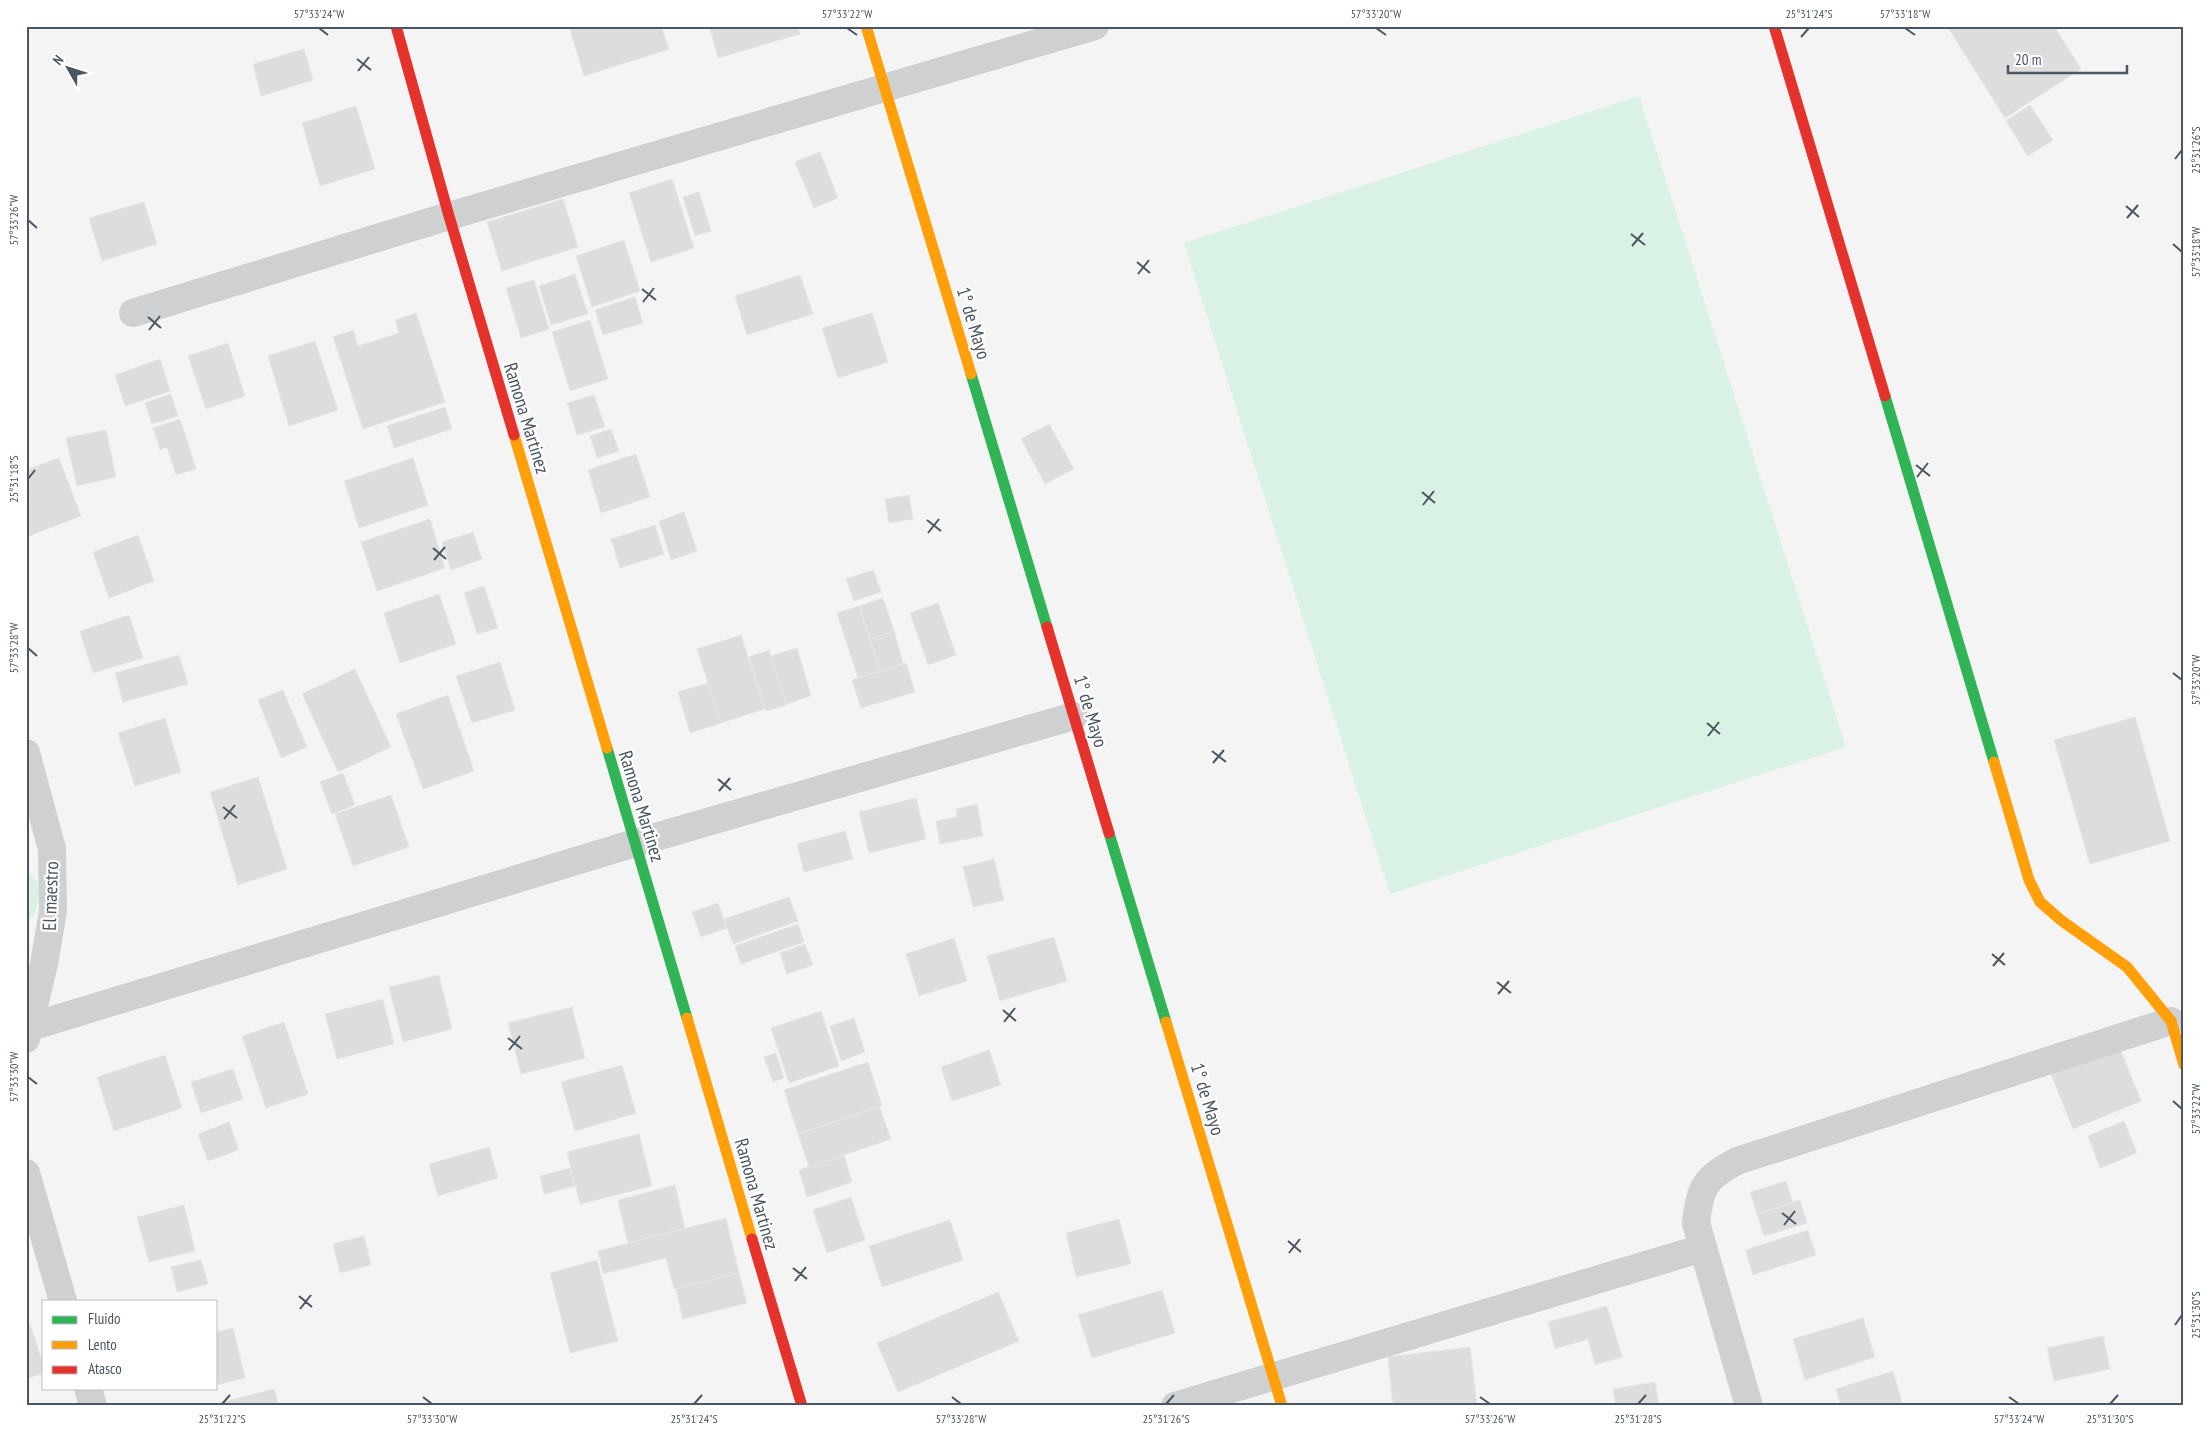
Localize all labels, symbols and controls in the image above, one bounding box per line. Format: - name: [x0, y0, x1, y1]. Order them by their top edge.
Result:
- text: 57°33'24"W: [294, 6, 344, 21]
- text: 57°33'22"W: [822, 6, 872, 21]
- text: 57°33'20"W: [1351, 6, 1401, 21]
- text: 25°31'24"S: [1785, 6, 1833, 21]
- text: 57°33'18"W: [1880, 6, 1930, 21]
- north arrow: [42, 42, 92, 92]
- scale bar: [2008, 42, 2126, 74]
- text: 20 m: [2015, 50, 2041, 69]
- text: N: [49, 51, 67, 68]
- text: 25°31'26"S: [2188, 126, 2203, 174]
- text: 57°33'26"W: [6, 195, 21, 245]
- text: 57°33'18"W: [2188, 227, 2203, 277]
- street label: 1° de Mayo: [952, 284, 996, 362]
- street label: Ramona Martinez: [499, 360, 555, 477]
- text: 25°31'18"S: [6, 455, 21, 503]
- text: 57°33'28"W: [6, 623, 21, 673]
- text: 57°33'20"W: [2188, 655, 2203, 705]
- street label: 1° de Mayo: [1069, 672, 1113, 750]
- street label: Ramona Martinez: [614, 748, 670, 865]
- street label: El maestro: [37, 861, 63, 931]
- text: 57°33'30"W: [6, 1052, 21, 1102]
- street label: 1° de Mayo: [1186, 1060, 1230, 1138]
- text: 57°33'22"W: [2188, 1084, 2203, 1134]
- street label: Ramona Martinez: [730, 1135, 784, 1253]
- text: 25°31'30"S: [2188, 1291, 2203, 1339]
- legend: [42, 1300, 218, 1390]
- text: Fluido: [88, 1309, 120, 1328]
- text: Lento: [88, 1335, 117, 1354]
- text: Atasco: [88, 1359, 122, 1378]
- text: 25°31'22"S: [198, 1411, 246, 1426]
- text: 57°33'30"W: [407, 1411, 457, 1426]
- text: 25°31'24"S: [670, 1411, 718, 1426]
- text: 57°33'28"W: [936, 1411, 986, 1426]
- text: 25°31'26"S: [1142, 1411, 1190, 1426]
- text: 57°33'26"W: [1465, 1411, 1515, 1426]
- text: 25°31'28"S: [1614, 1411, 1662, 1426]
- text: 57°33'24"W: [1994, 1411, 2044, 1426]
- text: 25°31'30"S: [2086, 1411, 2134, 1426]

